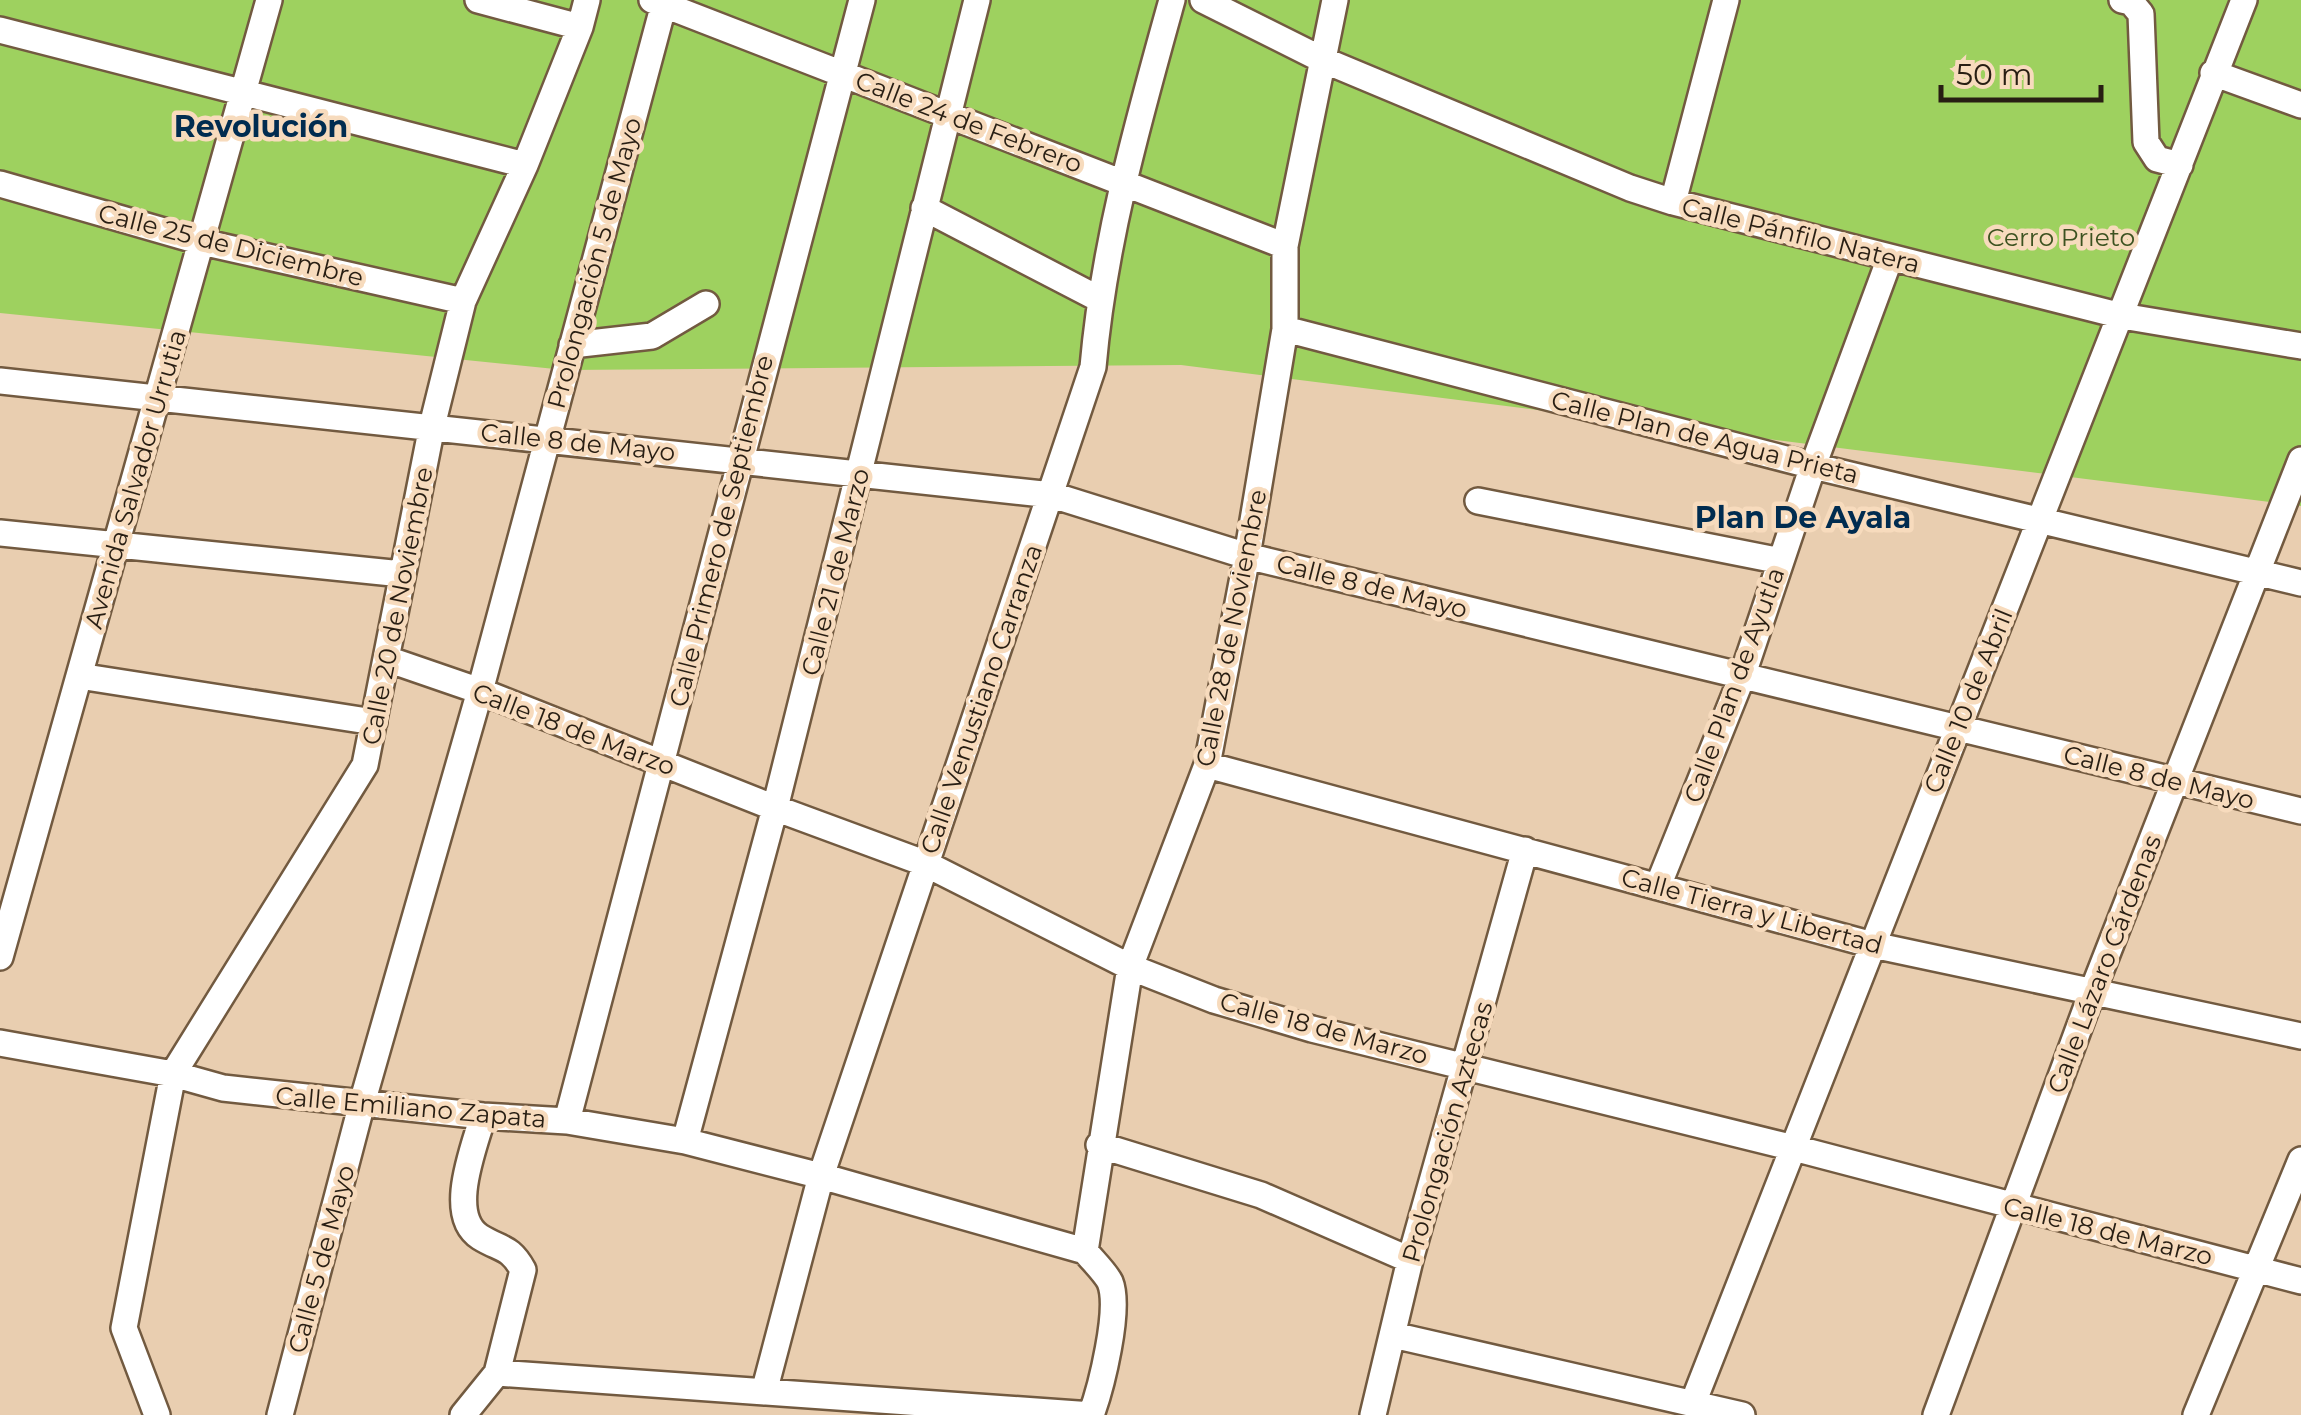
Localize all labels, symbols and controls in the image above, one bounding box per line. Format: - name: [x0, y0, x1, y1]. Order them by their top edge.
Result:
- scale bar: [1941, 40, 2101, 102]
- text: 50 m: [1956, 56, 2033, 93]
- street label: Calle 24 de Febrero: [851, 65, 1087, 179]
- district label: Revolución: [174, 108, 348, 145]
- street label: Prolongación 5 de Mayo: [541, 114, 647, 412]
- street label: Calle Pánfilo Natera: [1679, 191, 1923, 279]
- street label: Calle 25 de Diciembre: [95, 198, 367, 292]
- park label: Cerro Prieto: [1987, 222, 2135, 252]
- street label: Avenida Salvador Urrutia: [78, 326, 192, 632]
- street label: Calle Primero de Septiembre: [663, 352, 779, 710]
- street label: Calle Plan de Agua Prieta: [1548, 384, 1862, 490]
- street label: Calle 8 de Mayo: [479, 417, 677, 467]
- street label: Calle 20 de Noviembre: [355, 464, 439, 748]
- street label: Calle 21 de Marzo: [795, 465, 875, 679]
- street label: Calle 28 de Noviembre: [1189, 487, 1273, 769]
- district label: Plan De Ayala: [1695, 499, 1911, 536]
- street label: Calle Venustiano Carranza: [914, 540, 1048, 858]
- street label: Calle 8 de Mayo: [1274, 548, 1470, 624]
- street label: Calle Plan de Ayutla: [1677, 563, 1791, 807]
- street label: Calle 10 de Abril: [1917, 604, 2019, 798]
- street label: Calle 18 de Marzo: [469, 677, 679, 781]
- street label: Calle 8 de Mayo: [2061, 739, 2257, 815]
- street label: Calle Lázaro Cárdenas: [2041, 831, 2167, 1097]
- street label: Calle Tierra y Libertad: [1618, 862, 1886, 960]
- street label: Calle 18 de Marzo: [1217, 986, 1431, 1070]
- street label: Prolongación Aztecas: [1395, 998, 1499, 1266]
- street label: Calle Emiliano Zapata: [274, 1080, 548, 1134]
- street label: Calle 5 de Mayo: [281, 1162, 361, 1356]
- street label: Calle 18 de Marzo: [2000, 1191, 2216, 1271]

